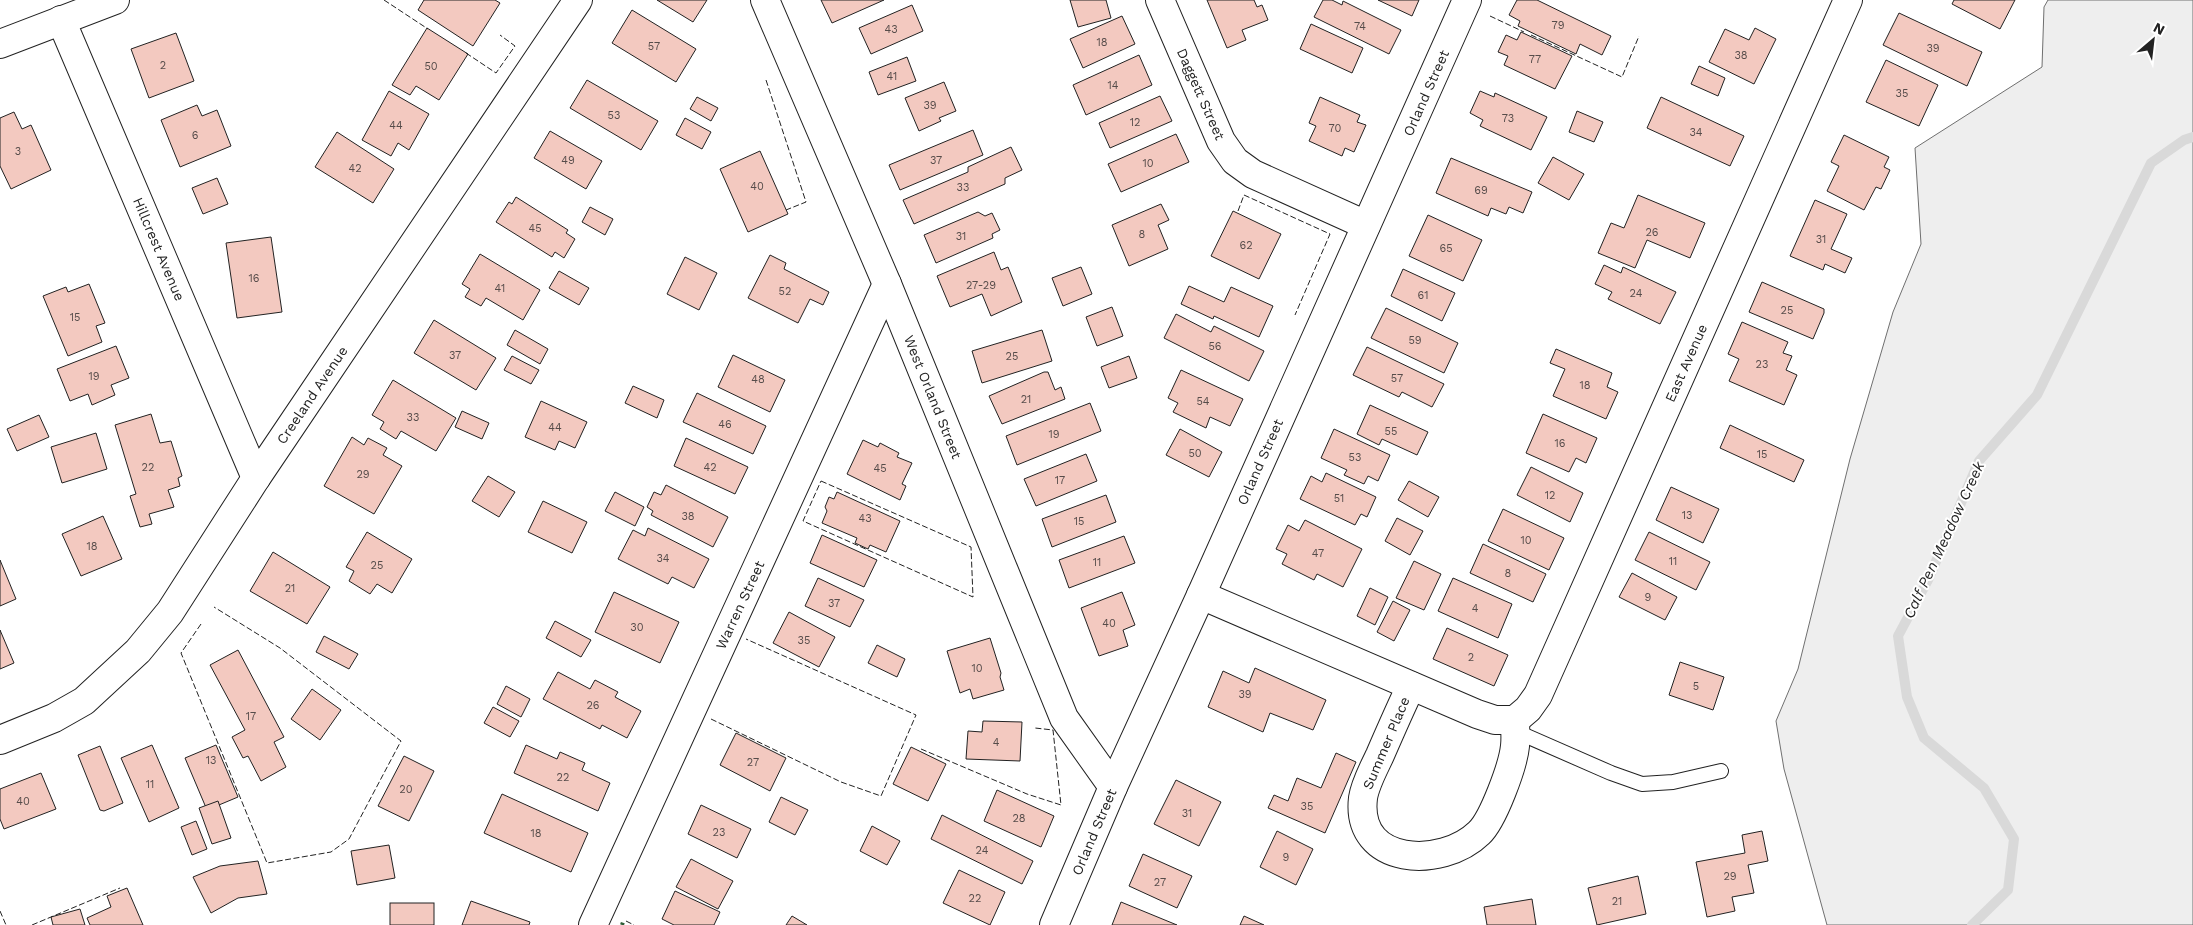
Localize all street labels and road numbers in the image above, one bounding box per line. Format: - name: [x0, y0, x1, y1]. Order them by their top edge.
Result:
- street label: Daggett Street: [1174, 46, 1228, 142]
- street label: Orland Street: [1400, 47, 1452, 139]
- street label: Hillcrest Avenue: [130, 195, 188, 303]
- street label: East Avenue: [1662, 321, 1710, 405]
- street label: West Orland Street: [901, 333, 965, 461]
- street label: Creeland Avenue: [273, 343, 351, 447]
- street label: Orland Street: [1234, 416, 1286, 508]
- street label: Warren Street: [713, 558, 768, 652]
- street label: Summer Place: [1359, 694, 1413, 792]
- street label: Orland Street: [1069, 786, 1120, 878]

